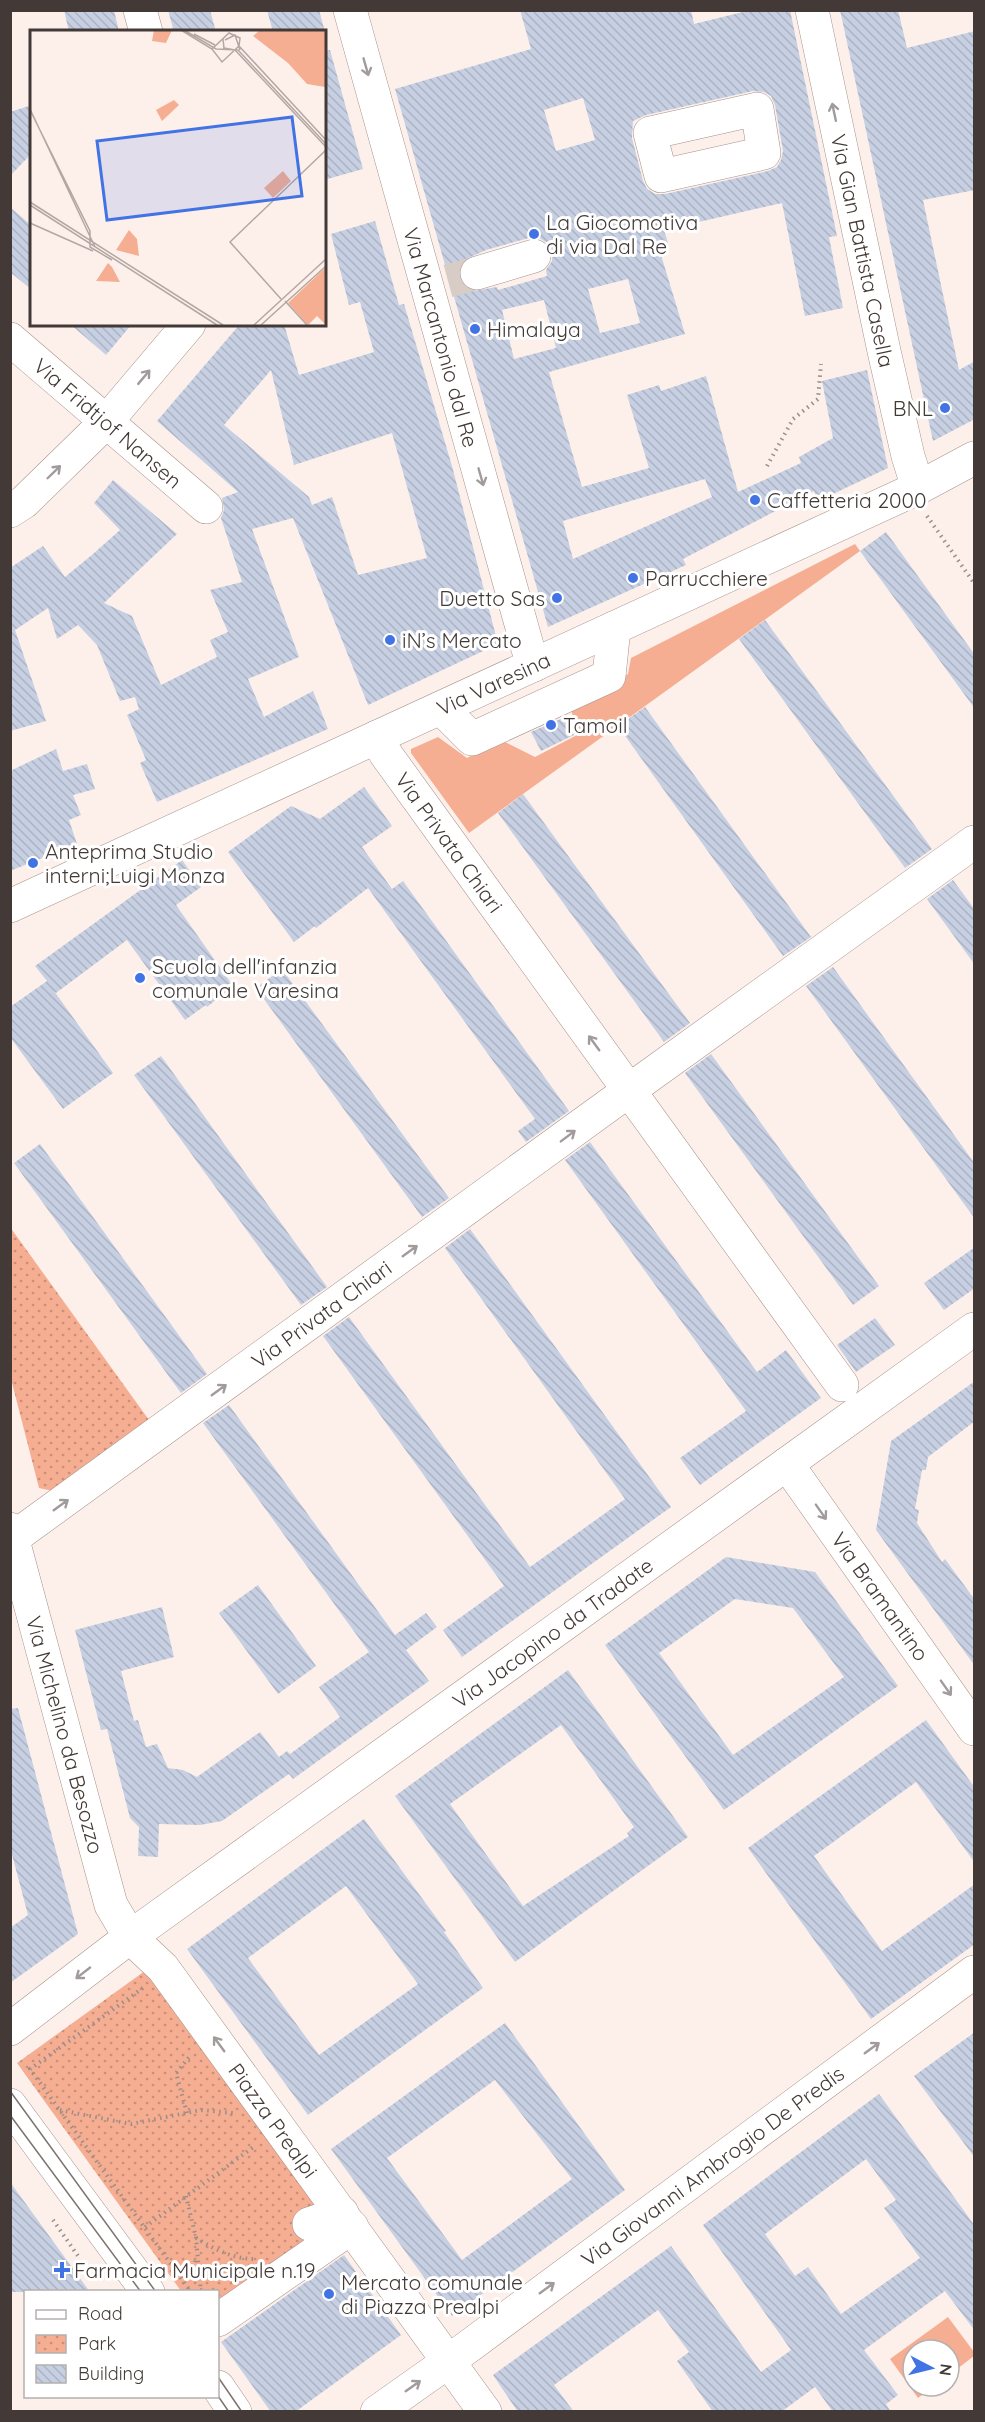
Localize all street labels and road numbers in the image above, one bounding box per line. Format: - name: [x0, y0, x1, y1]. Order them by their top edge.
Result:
- street label: Via Gian Battista Casella: [826, 132, 900, 370]
- street label: Via Marcantonio dal Re: [398, 225, 484, 450]
- street label: Via Fridtjof Nansen: [29, 352, 187, 494]
- street label: Via Varesina: [432, 646, 554, 721]
- street label: Via Privata Chiari: [390, 767, 509, 917]
- street label: Via Privata Chiari: [246, 1254, 396, 1374]
- street label: Via Bramantino: [826, 1527, 935, 1666]
- street label: Via Jacopino da Tradate: [447, 1552, 658, 1713]
- street label: Via Michelino da Besozzo: [21, 1613, 110, 1856]
- street label: Piazza Prealpi: [223, 2058, 324, 2183]
- street label: Via Giovanni Ambrogio De Predis: [576, 2060, 849, 2272]

